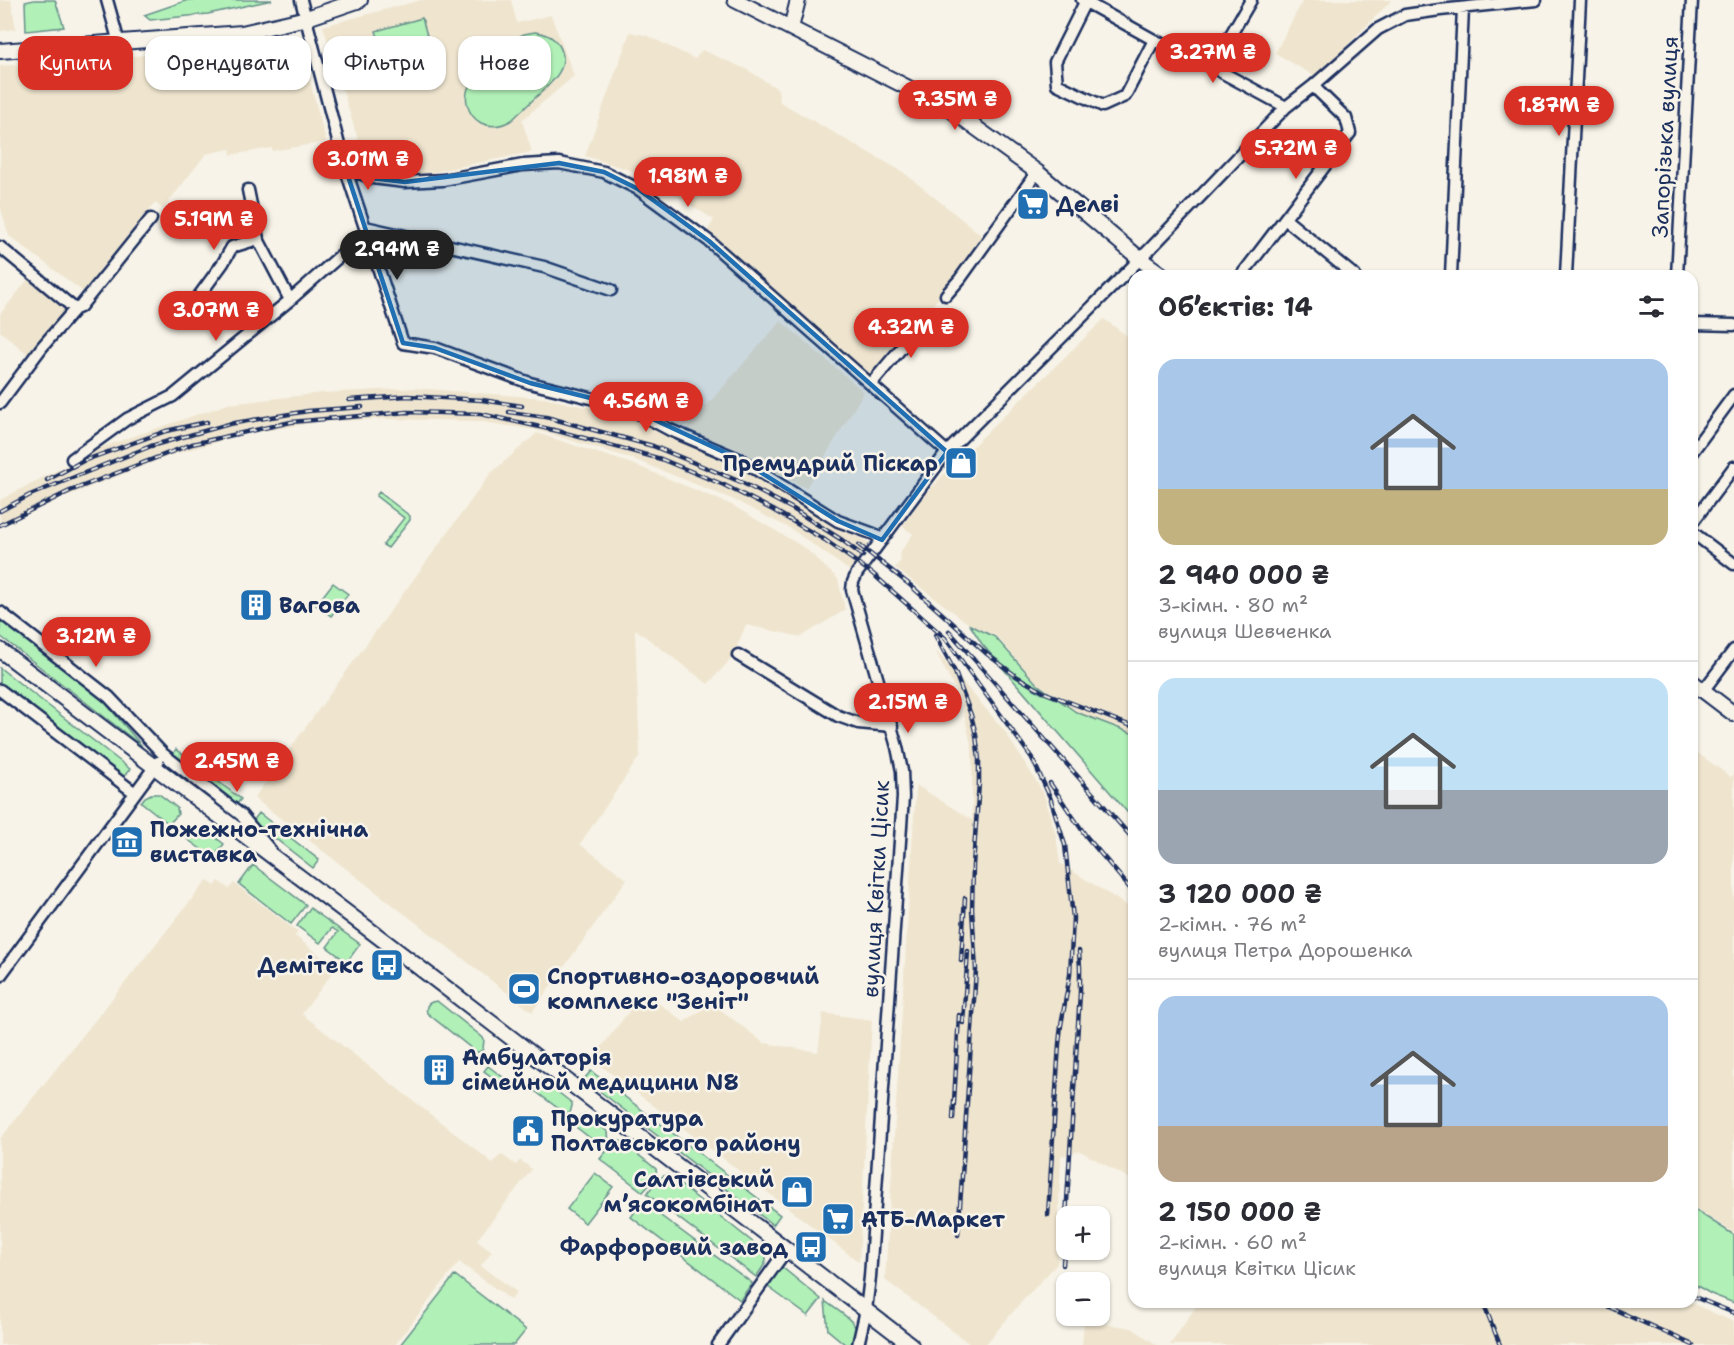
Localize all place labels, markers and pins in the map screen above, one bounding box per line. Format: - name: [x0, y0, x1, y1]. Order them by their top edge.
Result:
- pin: 3.27M ₴: [1158, 33, 1268, 84]
- pin: 7.35M ₴: [900, 80, 1010, 131]
- pin: 1.87M ₴: [1504, 86, 1614, 137]
- pin: 5.72M ₴: [1241, 129, 1351, 180]
- pin: 3.01M ₴: [313, 140, 423, 191]
- pin: 1.98M ₴: [633, 157, 743, 208]
- supermarket icon: Делві: [1015, 186, 1051, 222]
- place label: Делві: [1056, 190, 1119, 219]
- pin: 5.19M ₴: [159, 200, 269, 251]
- pin: 2.94M ₴: [342, 230, 452, 281]
- pin: 3.07M ₴: [161, 291, 271, 342]
- pin: 4.32M ₴: [856, 308, 966, 359]
- pin: 4.56M ₴: [591, 382, 701, 433]
- shop icon: Премудрий Піскар: [943, 445, 979, 481]
- place label: Премудрий Піскар: [723, 449, 938, 478]
- building icon: Вагова: [238, 587, 274, 623]
- place label: Вагова: [279, 591, 360, 620]
- pin: 3.12M ₴: [41, 617, 151, 668]
- pin: 2.15M ₴: [853, 683, 963, 734]
- pin: 2.45M ₴: [182, 742, 292, 793]
- place label: Пожежно-технічна виставка: [150, 815, 368, 869]
- museum icon: Пожежно-технічна виставка: [109, 824, 145, 860]
- bus stop icon: Демітекс: [369, 947, 405, 983]
- place label: Демітекс: [258, 951, 364, 980]
- place label: Спортивно-оздоровчий комплекс "Зеніт": [547, 962, 819, 1016]
- sports icon: Спортивно-оздоровчий комплекс "Зеніт": [506, 971, 542, 1007]
- place label: Амбулаторія сімейной медицини N8: [462, 1043, 739, 1097]
- building icon: Амбулаторія сімейной медицини N8: [421, 1052, 457, 1088]
- place label: Прокуратура Полтавського району: [551, 1104, 801, 1158]
- public building icon: Прокуратура Полтавського району: [510, 1113, 546, 1149]
- place label: Салтівський мʼясокомбінат: [604, 1165, 775, 1219]
- shop icon: Салтівський мʼясокомбінат: [779, 1174, 815, 1210]
- supermarket icon: АТБ-Маркет: [820, 1201, 856, 1237]
- place label: АТБ-Маркет: [861, 1205, 1006, 1234]
- bus stop icon: Фарфоровий завод: [793, 1229, 829, 1265]
- place label: Фарфоровий завод: [560, 1233, 789, 1262]

